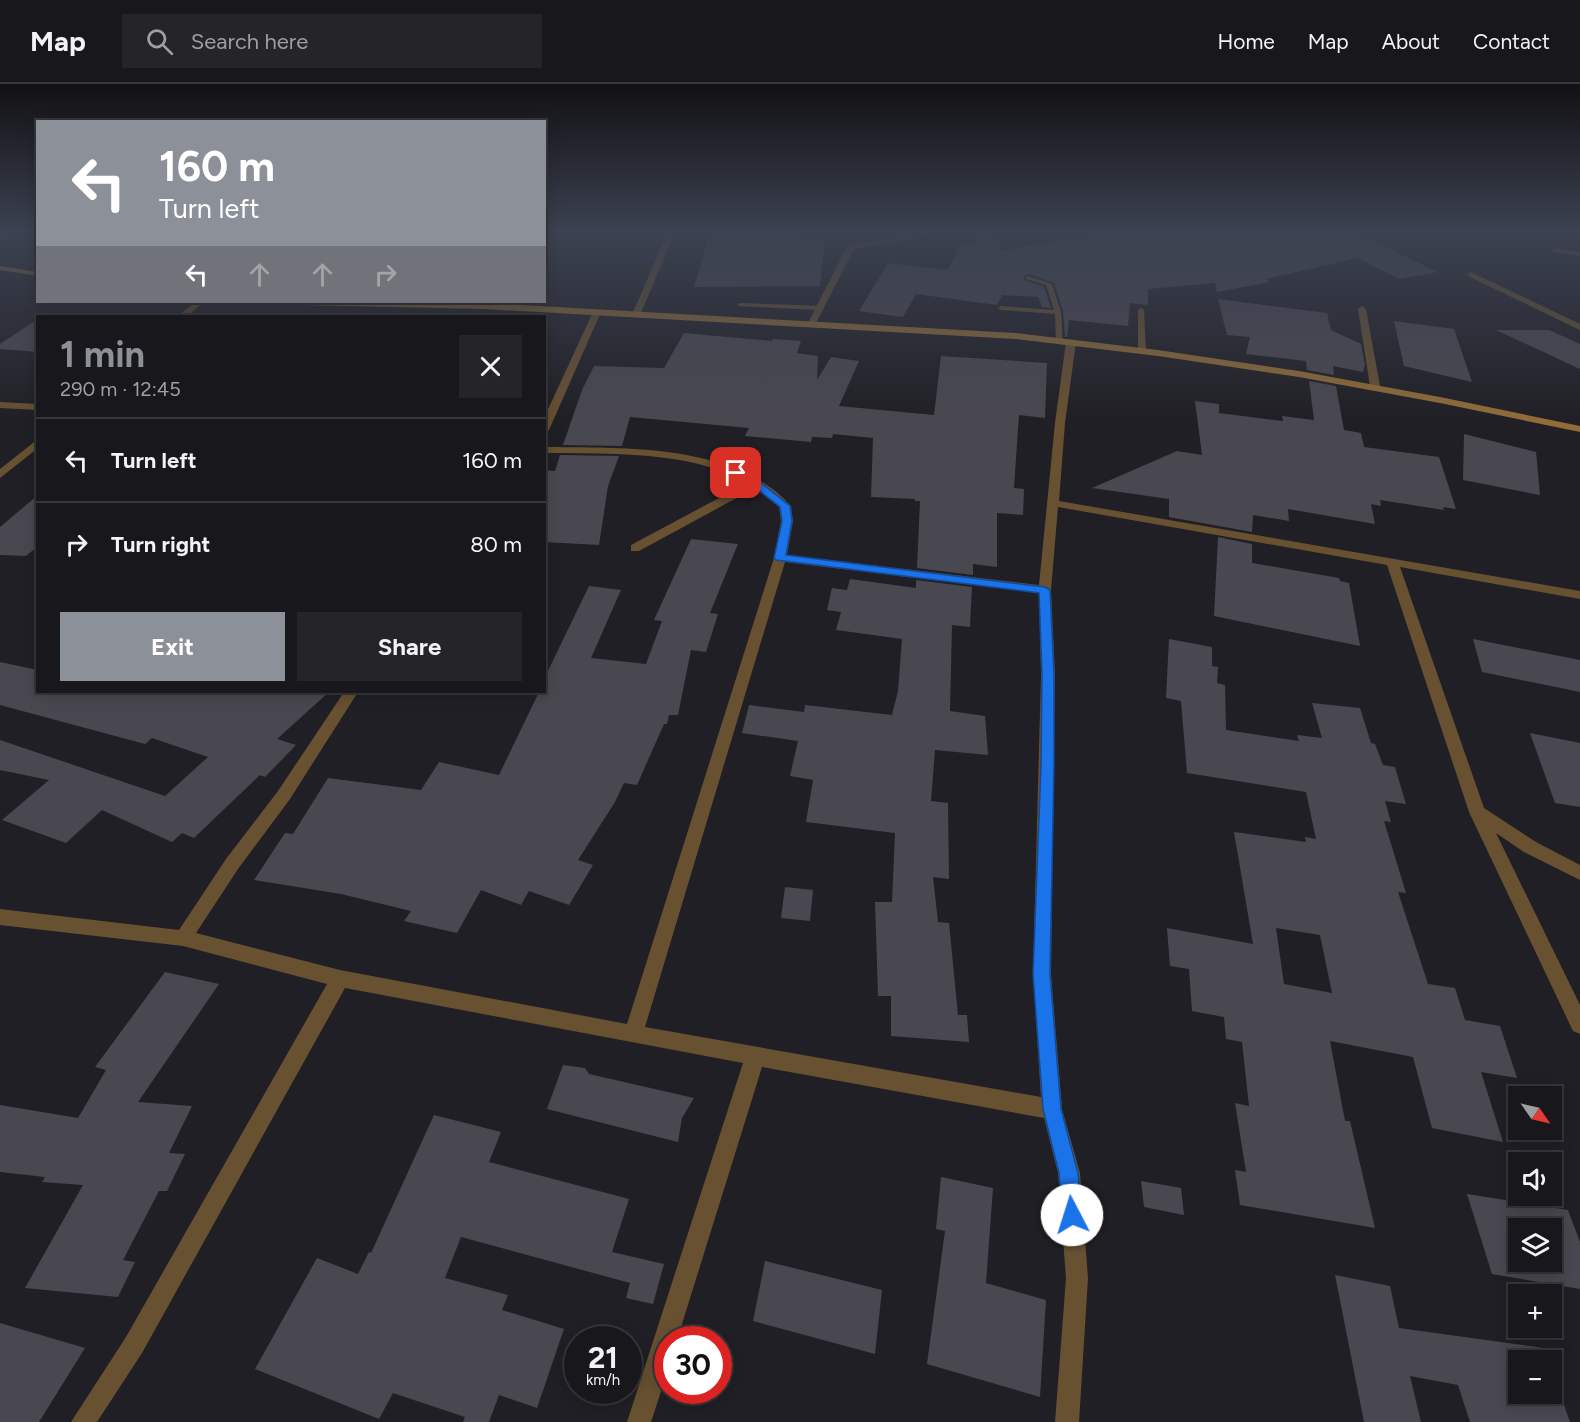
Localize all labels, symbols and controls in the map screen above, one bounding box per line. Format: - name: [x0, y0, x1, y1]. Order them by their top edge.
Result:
- search box: [122, 14, 542, 68]
- text: Map: [30, 24, 86, 58]
- icon: search: [143, 25, 176, 58]
- text: Search here: [191, 28, 308, 55]
- text: Home: [1218, 29, 1275, 54]
- text: Map: [1308, 29, 1349, 54]
- text: About: [1382, 29, 1440, 54]
- text: Contact: [1473, 29, 1550, 54]
- text: 160 m: [159, 141, 275, 192]
- icon: left: [60, 144, 138, 222]
- text: Turn left: [159, 192, 259, 225]
- icon: left: [180, 258, 213, 291]
- icon: ahead: [243, 258, 276, 291]
- icon: ahead: [306, 258, 339, 291]
- icon: right: [369, 258, 402, 291]
- text: 1 min: [60, 333, 145, 376]
- button: close: [459, 335, 522, 398]
- text: 290 m · 12:45: [60, 377, 181, 401]
- icon: left: [60, 444, 93, 477]
- text: Turn left: [111, 447, 197, 474]
- text: 160 m: [462, 447, 522, 474]
- pin: [710, 447, 761, 498]
- icon: arrive: [719, 456, 752, 489]
- icon: right: [60, 528, 93, 561]
- text: Turn right: [111, 531, 210, 558]
- text: 80 m: [470, 531, 522, 558]
- button: Exit: [60, 612, 285, 681]
- button: Share: [297, 612, 522, 681]
- north arrow: [1508, 1086, 1562, 1140]
- map controls: [1508, 1086, 1562, 1404]
- button: sound: [1508, 1152, 1562, 1206]
- position arrow: [1040, 1183, 1104, 1247]
- button: layers: [1508, 1218, 1562, 1272]
- button: +: [1508, 1284, 1562, 1338]
- speed limit sign: 30: [654, 1326, 732, 1404]
- text: 21: [588, 1339, 618, 1376]
- button: −: [1508, 1350, 1562, 1404]
- text: km/h: [586, 1371, 620, 1389]

